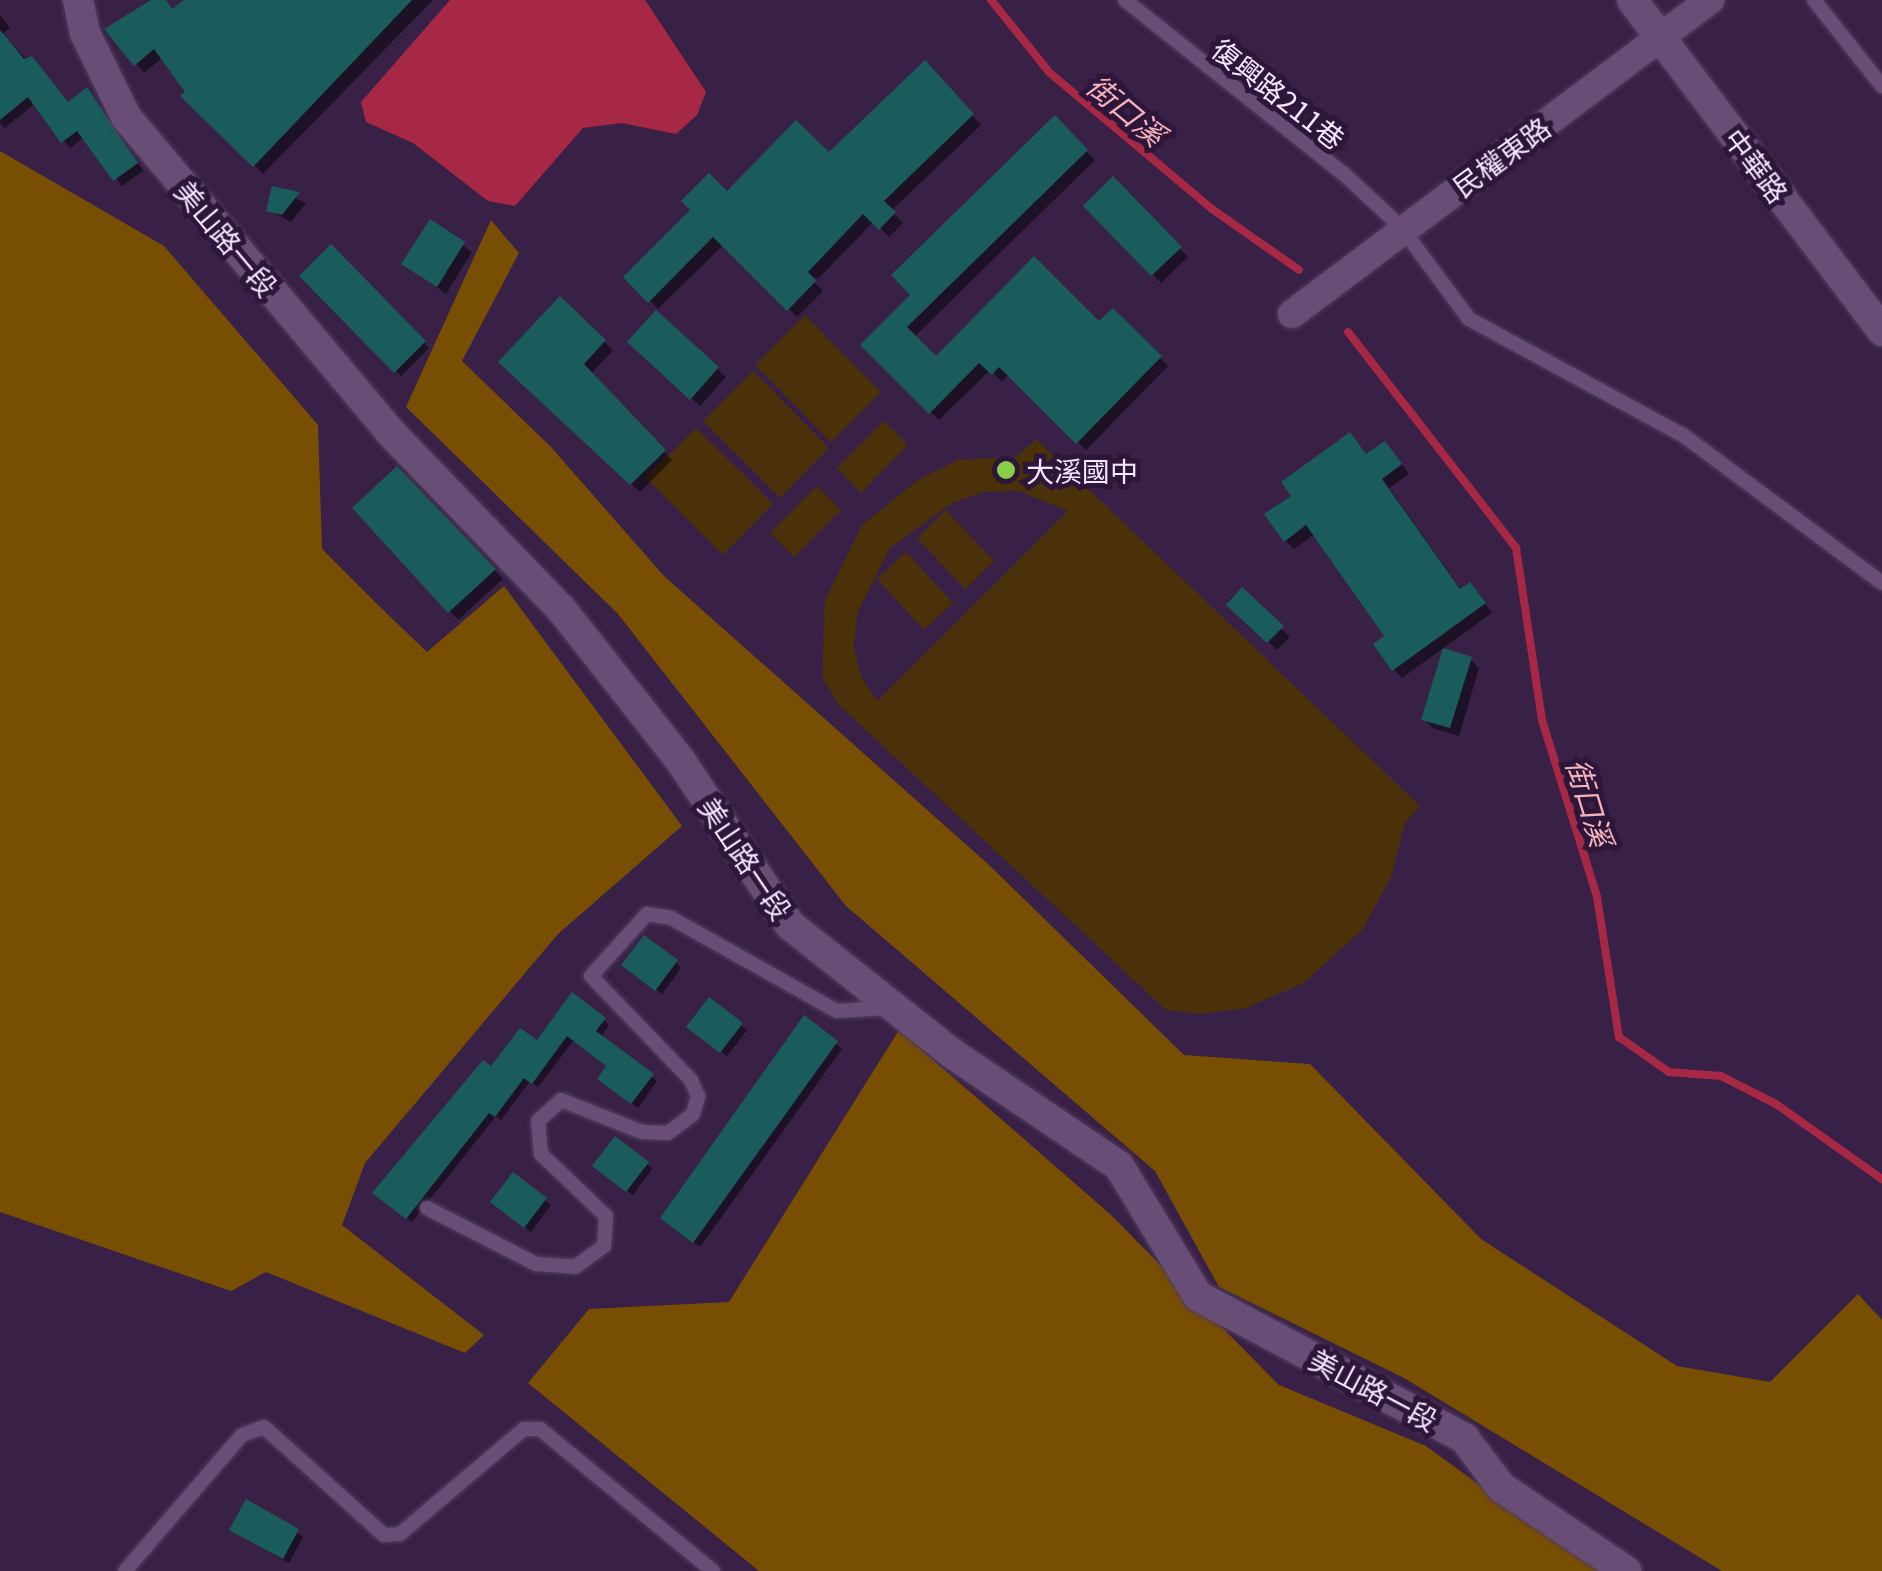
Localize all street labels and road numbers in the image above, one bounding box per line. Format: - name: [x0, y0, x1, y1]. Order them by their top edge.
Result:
- street label: 復興路211巷: [1206, 31, 1352, 155]
- street label: 民權東路: [1446, 109, 1556, 203]
- street label: 中華路: [1718, 121, 1796, 209]
- street label: 美山路一段: [169, 174, 285, 302]
- street label: 美山路一段: [693, 791, 799, 925]
- street label: 美山路一段: [1304, 1341, 1444, 1437]

